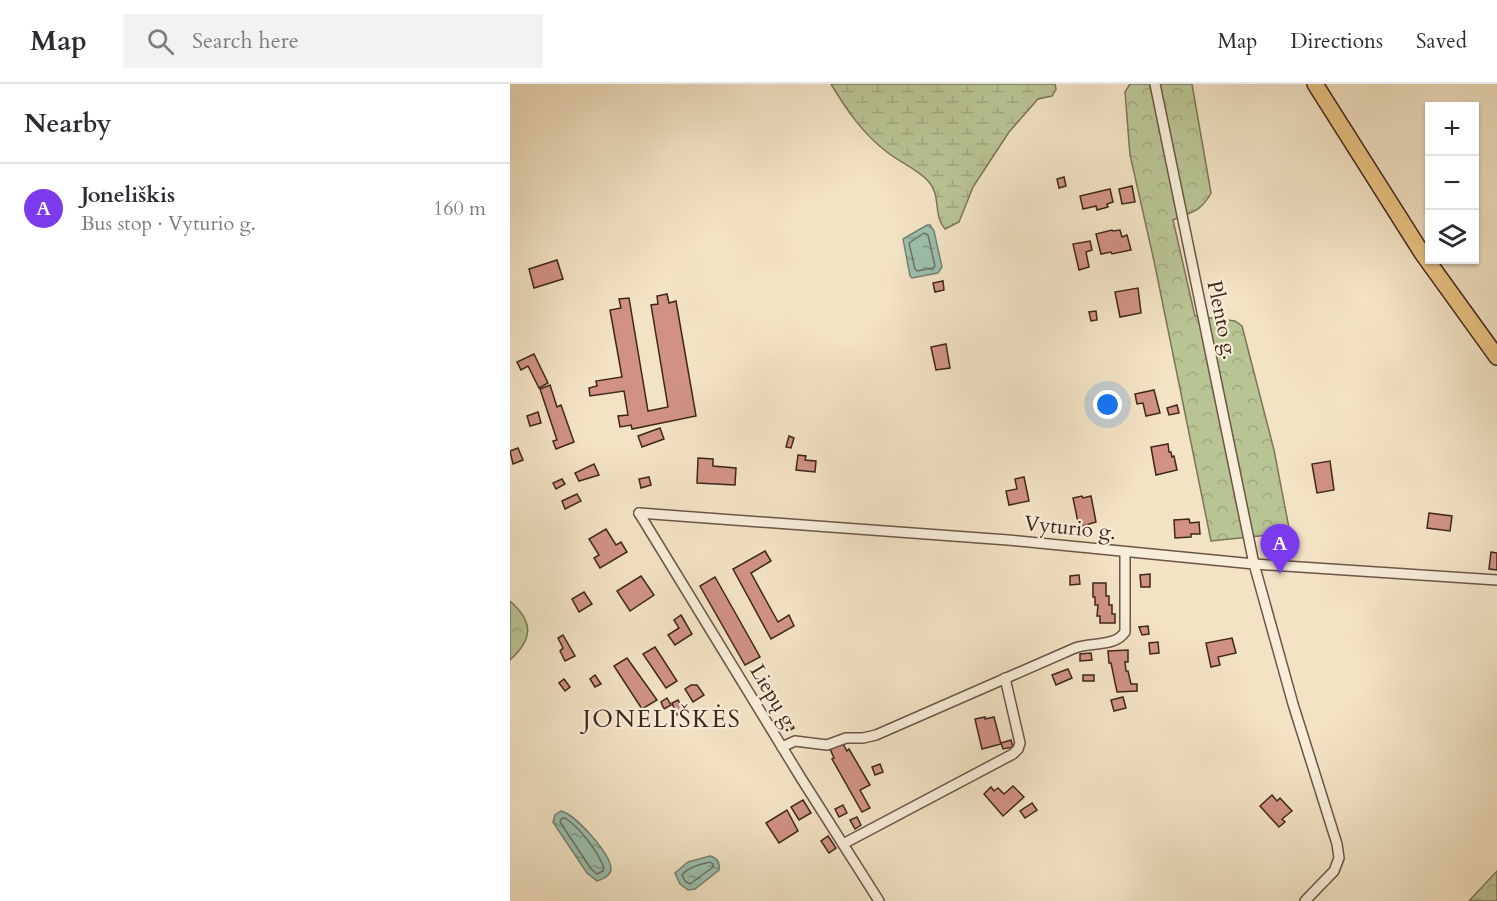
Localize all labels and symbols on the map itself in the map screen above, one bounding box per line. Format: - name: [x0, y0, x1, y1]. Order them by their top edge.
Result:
- street label: Plento g.: [1200, 278, 1244, 362]
- your location: [1093, 390, 1122, 419]
- street label: Vyturio g.: [1023, 509, 1117, 547]
- pin: A: [1260, 524, 1300, 574]
- street label: Liepų g.: [743, 659, 805, 737]
- district label: JONELIŠKĖS: [580, 703, 741, 736]

